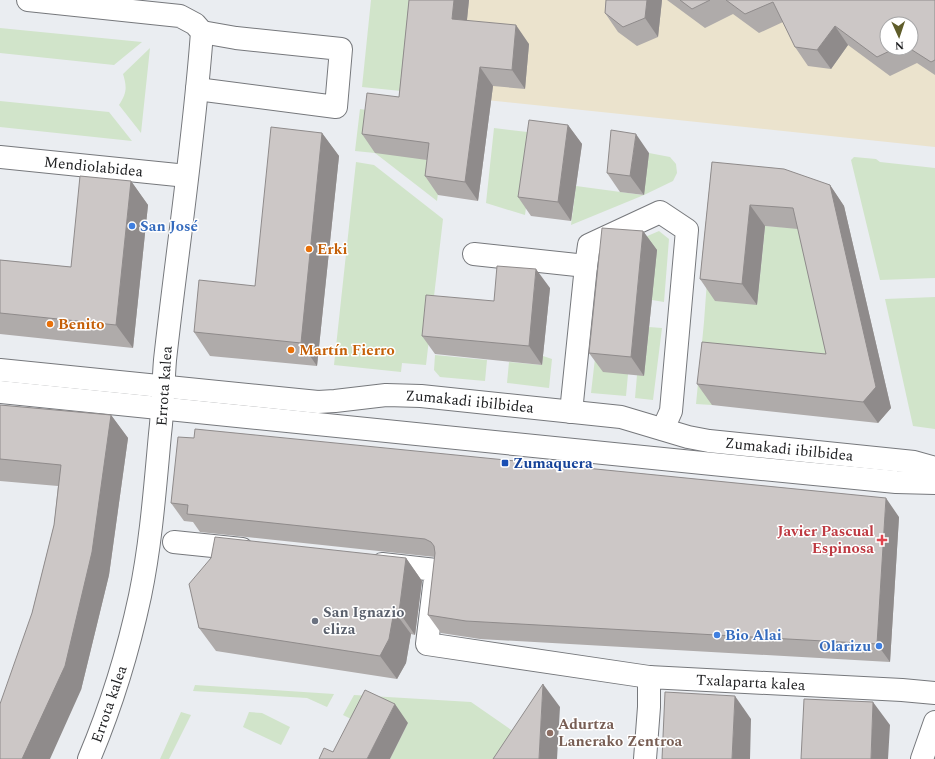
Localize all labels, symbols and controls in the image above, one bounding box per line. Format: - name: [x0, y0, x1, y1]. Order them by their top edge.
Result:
- north arrow: [879, 16, 919, 56]
- text: N: [895, 37, 904, 54]
- street label: Mendiolabidea: [43, 151, 145, 184]
- place label: San José: [140, 215, 198, 238]
- marker: San José: [127, 221, 137, 231]
- place label: Erki: [317, 238, 348, 261]
- marker: Erki: [304, 244, 314, 254]
- place label: Benito: [58, 313, 104, 336]
- marker: Benito: [45, 319, 55, 329]
- place label: Martín Fierro: [299, 339, 395, 362]
- street label: Errota kalea: [150, 344, 179, 427]
- marker: Martín Fierro: [286, 345, 296, 355]
- street label: Zumakadi ibilbidea: [405, 385, 536, 420]
- street label: Zumakadi ibilbidea: [724, 432, 855, 468]
- place label: Zumaquera: [513, 452, 593, 475]
- marker: Zumaquera: [500, 458, 510, 468]
- place label: Javier Pascual Espinosa: [777, 520, 874, 560]
- marker: Javier Pascual Espinosa: [877, 535, 887, 545]
- place label: San Ignazio eliza: [323, 601, 404, 641]
- marker: San Ignazio eliza: [310, 616, 320, 626]
- place label: Bio Alai: [725, 624, 782, 647]
- marker: Bio Alai: [712, 630, 722, 640]
- place label: Olarizu: [819, 635, 871, 658]
- marker: Olarizu: [874, 641, 884, 651]
- street label: Errota kalea: [85, 662, 134, 746]
- street label: Txalaparta kalea: [695, 668, 807, 697]
- place label: Adurtza Lanerako Zentroa: [558, 713, 683, 753]
- marker: Adurtza Lanerako Zentroa: [545, 728, 555, 738]

